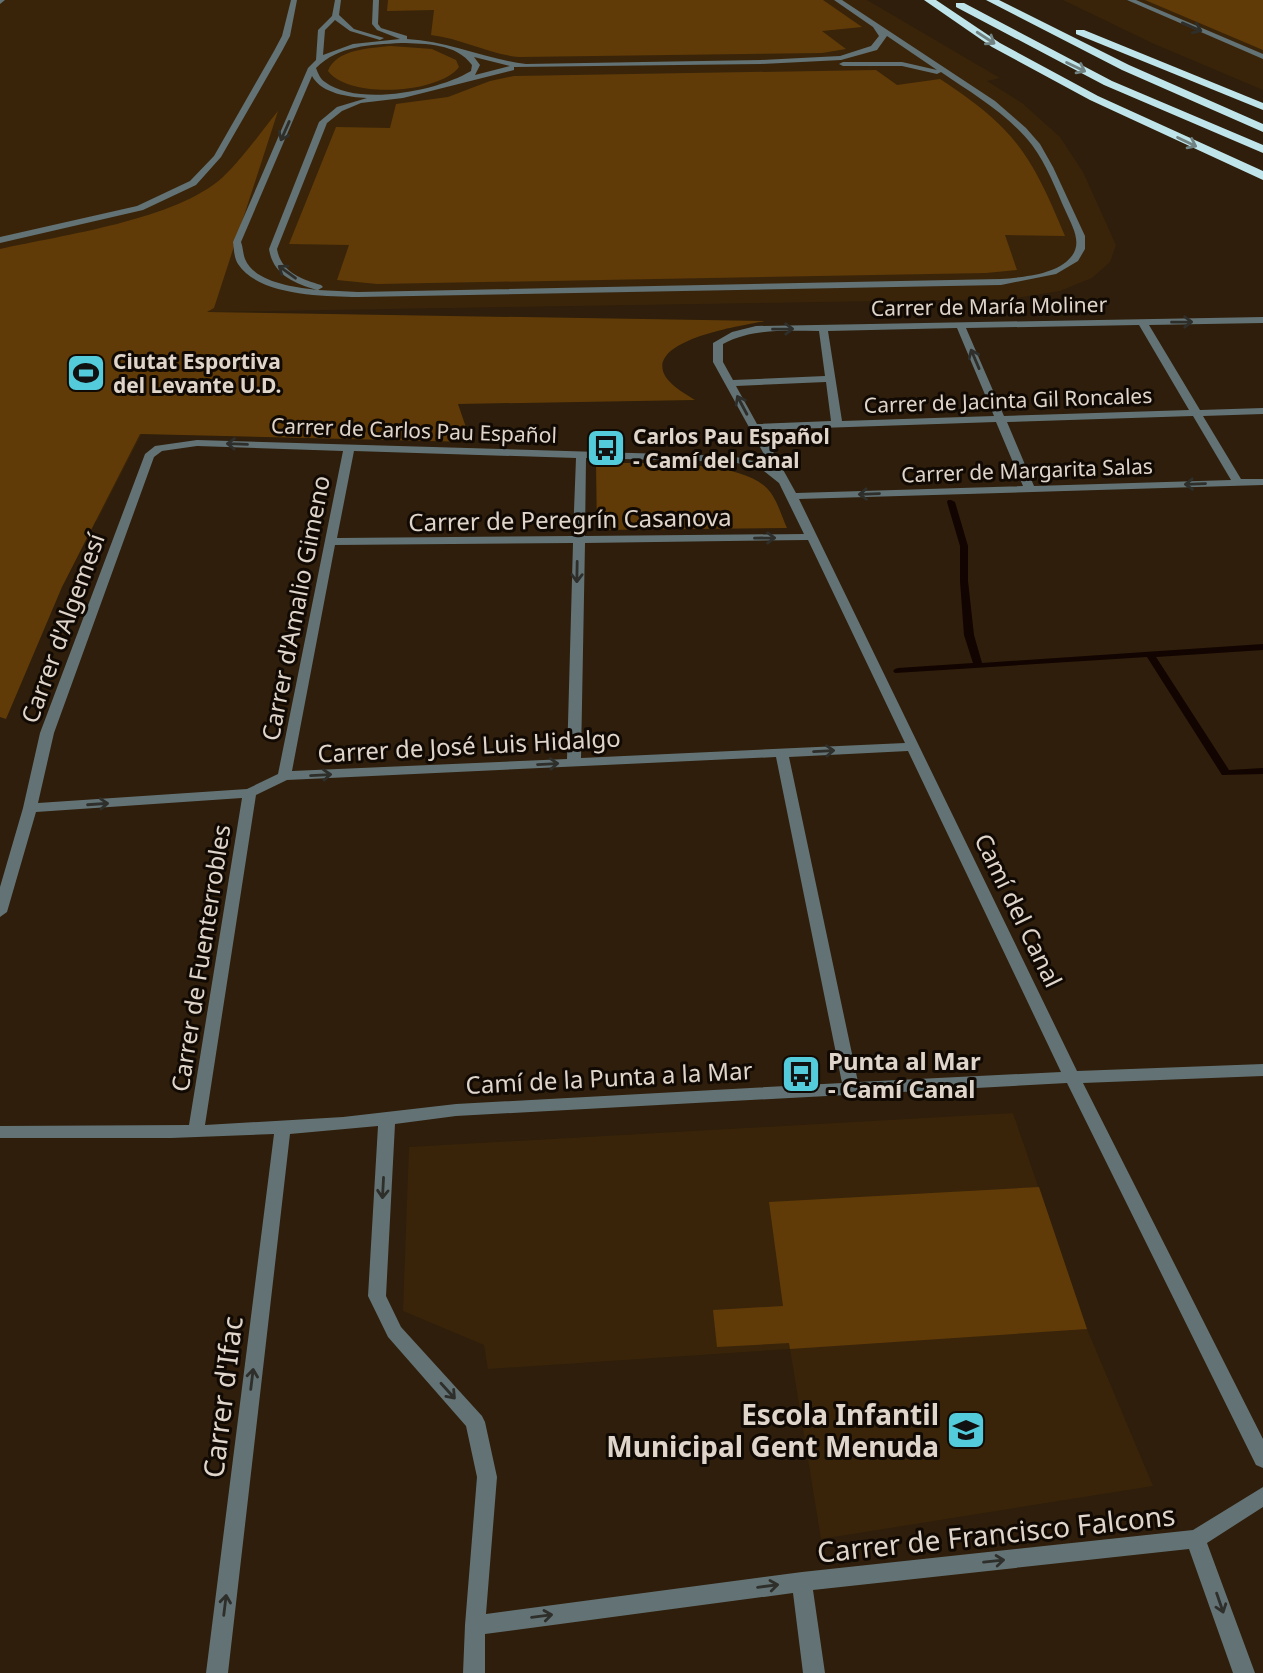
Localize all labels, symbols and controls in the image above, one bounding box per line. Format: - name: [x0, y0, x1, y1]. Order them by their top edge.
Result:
- one-way arrow: [1181, 22, 1203, 35]
- one-way arrow: [975, 31, 995, 45]
- one-way arrow: [1065, 61, 1086, 75]
- one-way arrow: [278, 120, 291, 141]
- one-way arrow: [1177, 137, 1198, 150]
- one-way arrow: [277, 265, 296, 280]
- street label: Carrer de María Moliner: [871, 290, 1108, 322]
- one-way arrow: [1170, 315, 1193, 329]
- one-way arrow: [771, 322, 794, 336]
- place label: Ciutat Esportiva del Levante U.D.: [113, 347, 282, 399]
- one-way arrow: [967, 348, 980, 370]
- sports icon: Ciutat Esportiva del Levante U.D.: [65, 352, 107, 394]
- street label: Carrer de Jacinta Gil Roncales: [863, 381, 1153, 419]
- one-way arrow: [734, 395, 748, 416]
- street label: Carrer de Carlos Pau Español: [271, 411, 557, 449]
- place label: Carlos Pau Español - Camí del Canal: [633, 422, 830, 474]
- bus stop icon: Carlos Pau Español - Camí del Canal: [585, 427, 627, 469]
- one-way arrow: [226, 438, 249, 451]
- street label: Carrer de Margarita Salas: [901, 452, 1153, 488]
- street label: Carrer d'Amalio Gimeno: [253, 473, 337, 743]
- one-way arrow: [1184, 478, 1207, 491]
- one-way arrow: [858, 487, 881, 501]
- street label: Carrer de Peregrín Casanova: [408, 500, 732, 538]
- street label: Carrer d'Algemesí: [12, 528, 112, 727]
- one-way arrow: [753, 531, 776, 545]
- one-way arrow: [570, 560, 584, 583]
- street label: Carrer de José Luis Hidalgo: [317, 721, 621, 769]
- one-way arrow: [813, 745, 836, 758]
- one-way arrow: [536, 758, 559, 771]
- one-way arrow: [309, 768, 332, 781]
- one-way arrow: [86, 797, 108, 810]
- street label: Carrer de Fuenterrobles: [163, 822, 237, 1094]
- street label: Camí del Canal: [967, 828, 1071, 992]
- place label: Punta al Mar - Camí Canal: [828, 1044, 981, 1105]
- street label: Camí de la Punta a la Mar: [465, 1053, 753, 1101]
- bus stop icon: Punta al Mar - Camí Canal: [780, 1053, 822, 1095]
- one-way arrow: [377, 1176, 390, 1199]
- street label: Carrer d'Ifac: [193, 1314, 251, 1480]
- one-way arrow: [246, 1369, 259, 1391]
- one-way arrow: [439, 1382, 456, 1399]
- place label: Escola Infantil Municipal Gent Menuda: [606, 1395, 939, 1465]
- school or university icon: Escola Infantil Municipal Gent Menuda: [945, 1409, 987, 1451]
- street label: Carrer de Francisco Falcons: [815, 1495, 1177, 1571]
- one-way arrow: [982, 1554, 1005, 1567]
- one-way arrow: [756, 1580, 779, 1593]
- one-way arrow: [1215, 1592, 1227, 1614]
- one-way arrow: [218, 1594, 231, 1617]
- one-way arrow: [531, 1609, 553, 1622]

